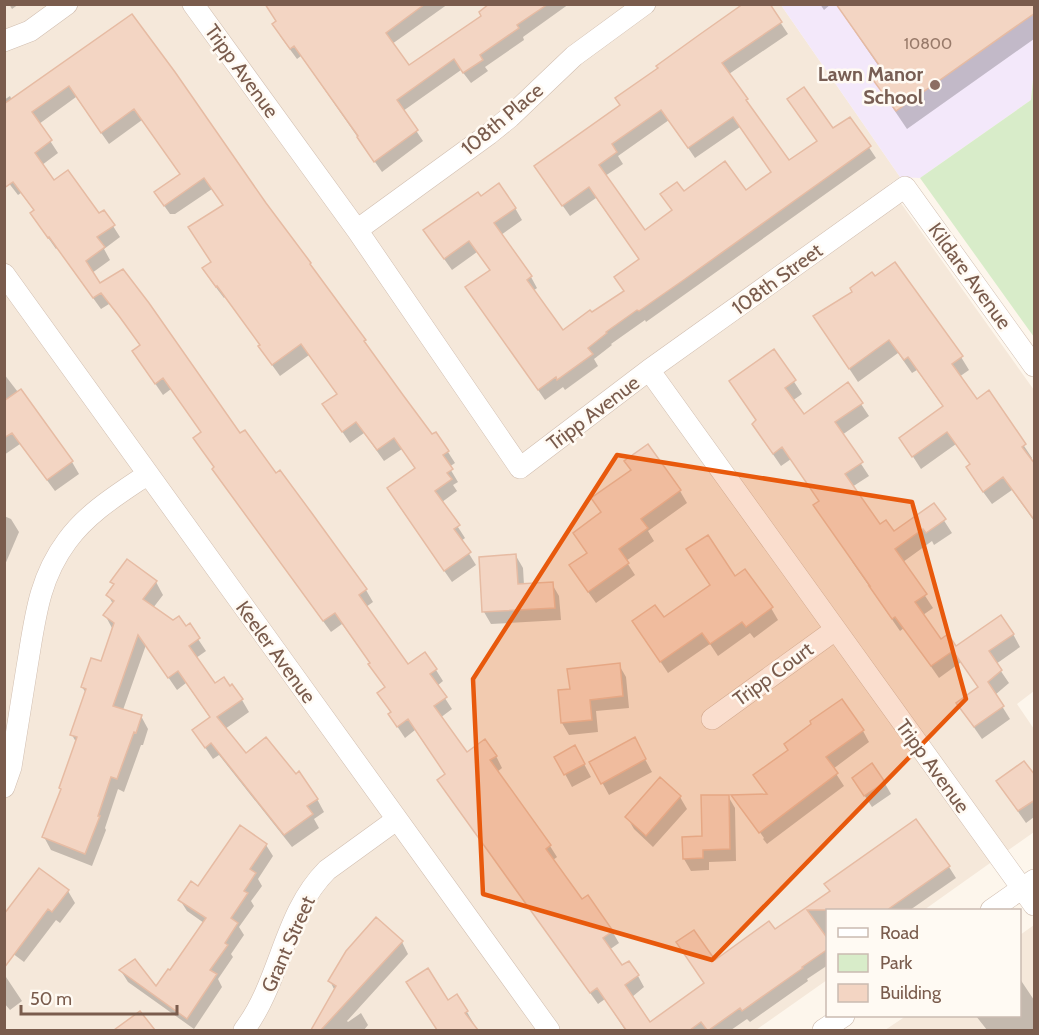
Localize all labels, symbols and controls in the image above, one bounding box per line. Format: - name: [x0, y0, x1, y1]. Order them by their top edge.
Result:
- street label: Tripp Avenue: [200, 20, 284, 122]
- house number: 10800: [904, 34, 952, 53]
- place label: Lawn Manor School: [818, 62, 923, 109]
- street label: 108th Place: [456, 78, 548, 160]
- marker: Lawn Manor School: [928, 78, 942, 92]
- street label: Kildare Avenue: [923, 218, 1017, 334]
- street label: 108th Street: [727, 238, 827, 320]
- street label: Tripp Avenue: [542, 370, 644, 456]
- street label: Keeler Avenue: [231, 596, 321, 708]
- street label: Tripp Court: [728, 637, 818, 711]
- street label: Tripp Avenue: [891, 715, 975, 817]
- street label: Grant Street: [256, 892, 320, 996]
- legend: [826, 909, 1021, 1017]
- text: Road: [880, 922, 919, 944]
- text: Park: [880, 952, 913, 974]
- scale bar: [21, 978, 177, 1016]
- text: Building: [880, 982, 942, 1004]
- text: 50 m: [30, 988, 72, 1010]

